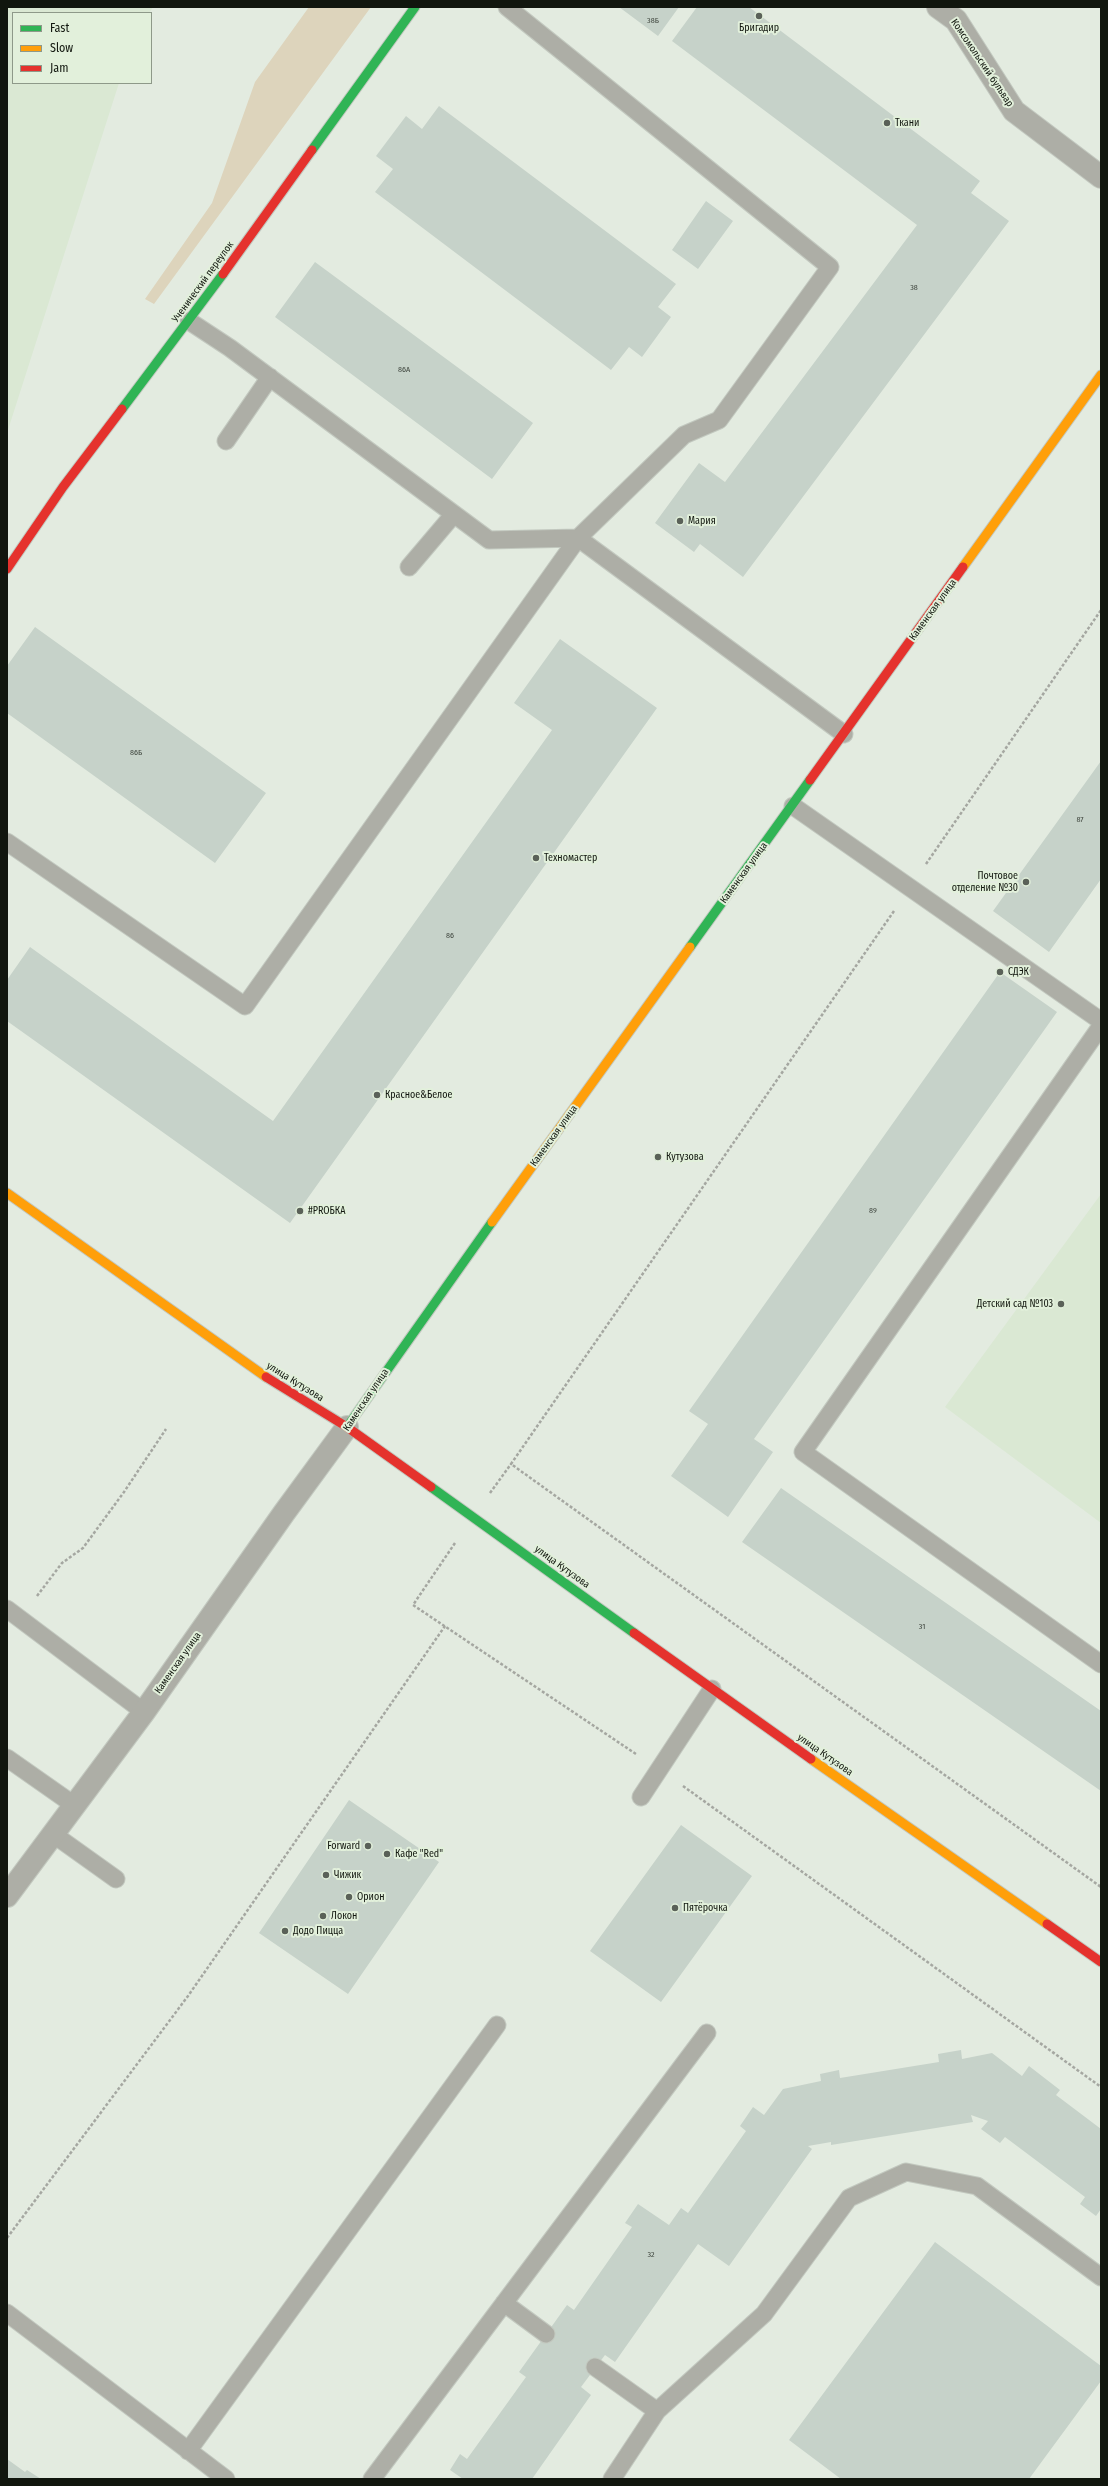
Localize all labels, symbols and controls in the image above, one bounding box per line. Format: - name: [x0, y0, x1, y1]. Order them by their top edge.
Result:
- marker: Бригадир: [754, 11, 764, 21]
- legend: [12, 12, 152, 84]
- house number: 38Б: [647, 16, 659, 26]
- street label: Комсомольский бульвар: [948, 17, 1016, 109]
- text: Fast: [50, 21, 69, 35]
- place label: Бригадир: [739, 22, 779, 34]
- text: Slow: [50, 41, 73, 55]
- text: Jam: [50, 61, 68, 75]
- place label: Ткани: [895, 117, 919, 129]
- marker: Ткани: [882, 118, 892, 128]
- street label: Ученический переулок: [170, 239, 236, 325]
- house number: 38: [910, 283, 918, 293]
- house number: 86А: [398, 365, 410, 375]
- place label: Мария: [688, 515, 716, 527]
- marker: Мария: [675, 516, 685, 526]
- street label: Каменская улица: [907, 577, 959, 643]
- house number: 86Б: [130, 748, 142, 758]
- house number: 87: [1076, 815, 1084, 825]
- street label: Каменская улица: [718, 840, 770, 906]
- place label: Техномастер: [544, 852, 597, 864]
- marker: Техномастер: [531, 853, 541, 863]
- place label: Почтовое отделение №30: [952, 870, 1018, 894]
- marker: Почтовое отделение №30: [1021, 877, 1031, 887]
- house number: 86: [446, 931, 454, 941]
- place label: СДЭК: [1008, 966, 1029, 978]
- marker: СДЭК: [995, 967, 1005, 977]
- place label: Красное&Белое: [385, 1089, 452, 1101]
- marker: Красное&Белое: [372, 1090, 382, 1100]
- street label: Каменская улица: [528, 1103, 580, 1169]
- place label: Кутузова: [666, 1151, 704, 1163]
- marker: Кутузова: [653, 1152, 663, 1162]
- place label: #PROБКА: [308, 1205, 345, 1217]
- marker: #PROБКА: [295, 1206, 305, 1216]
- house number: 89: [869, 1206, 877, 1216]
- place label: Детский сад №103: [977, 1298, 1053, 1310]
- marker: Детский сад №103: [1056, 1299, 1066, 1309]
- street label: улица Кутузова: [264, 1360, 326, 1404]
- street label: Каменская улица: [341, 1367, 391, 1433]
- street label: улица Кутузова: [532, 1543, 592, 1591]
- house number: 31: [919, 1622, 925, 1632]
- street label: Каменская улица: [152, 1630, 204, 1696]
- street label: улица Кутузова: [795, 1731, 855, 1779]
- place label: Forward: [327, 1840, 360, 1852]
- marker: Forward: [363, 1841, 373, 1851]
- place label: Кафе "Red": [395, 1848, 443, 1860]
- marker: Кафе "Red": [382, 1849, 392, 1859]
- place label: Чижик: [334, 1869, 361, 1881]
- marker: Чижик: [321, 1870, 331, 1880]
- place label: Орион: [357, 1891, 385, 1903]
- marker: Орион: [344, 1892, 354, 1902]
- place label: Пятёрочка: [683, 1902, 728, 1914]
- marker: Пятёрочка: [670, 1903, 680, 1913]
- place label: Локон: [331, 1910, 357, 1922]
- marker: Локон: [318, 1911, 328, 1921]
- place label: Додо Пицца: [293, 1925, 343, 1937]
- marker: Додо Пицца: [280, 1926, 290, 1936]
- house number: 32: [647, 2250, 655, 2260]

